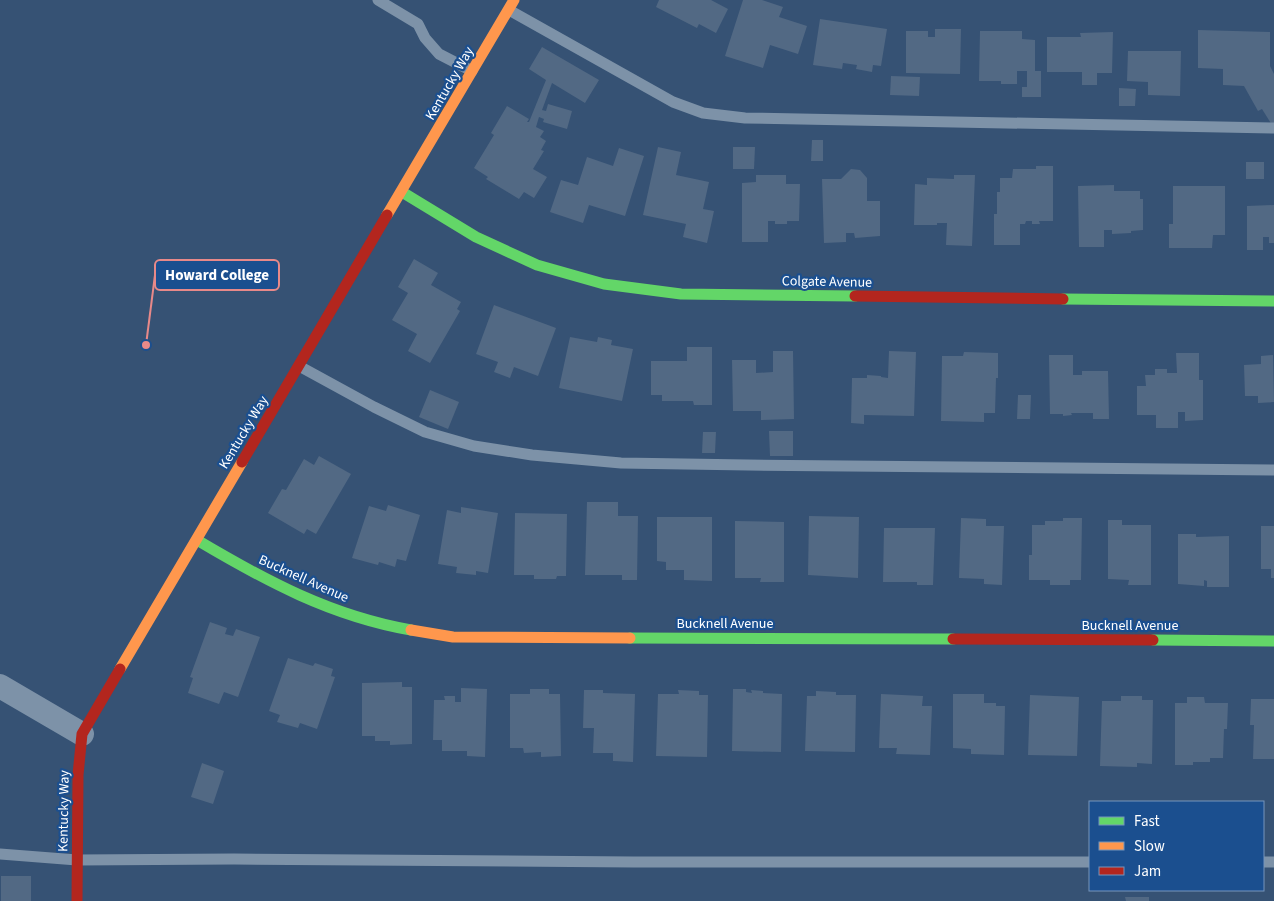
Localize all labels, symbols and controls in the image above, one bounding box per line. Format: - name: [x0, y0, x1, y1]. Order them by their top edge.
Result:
- street label: Kentucky Way: [421, 43, 479, 124]
- callout: Howard College: [155, 260, 279, 290]
- text: Howard College: [165, 265, 269, 286]
- street label: Colgate Avenue: [782, 271, 872, 293]
- street label: Kentucky Way: [214, 392, 274, 473]
- street label: Bucknell Avenue: [255, 550, 352, 608]
- street label: Bucknell Avenue: [677, 614, 773, 634]
- street label: Bucknell Avenue: [1082, 616, 1178, 636]
- street label: Kentucky Way: [53, 769, 75, 852]
- legend: [1089, 801, 1264, 891]
- text: Fast: [1134, 811, 1160, 832]
- text: Slow: [1134, 836, 1165, 857]
- text: Jam: [1134, 861, 1161, 882]

